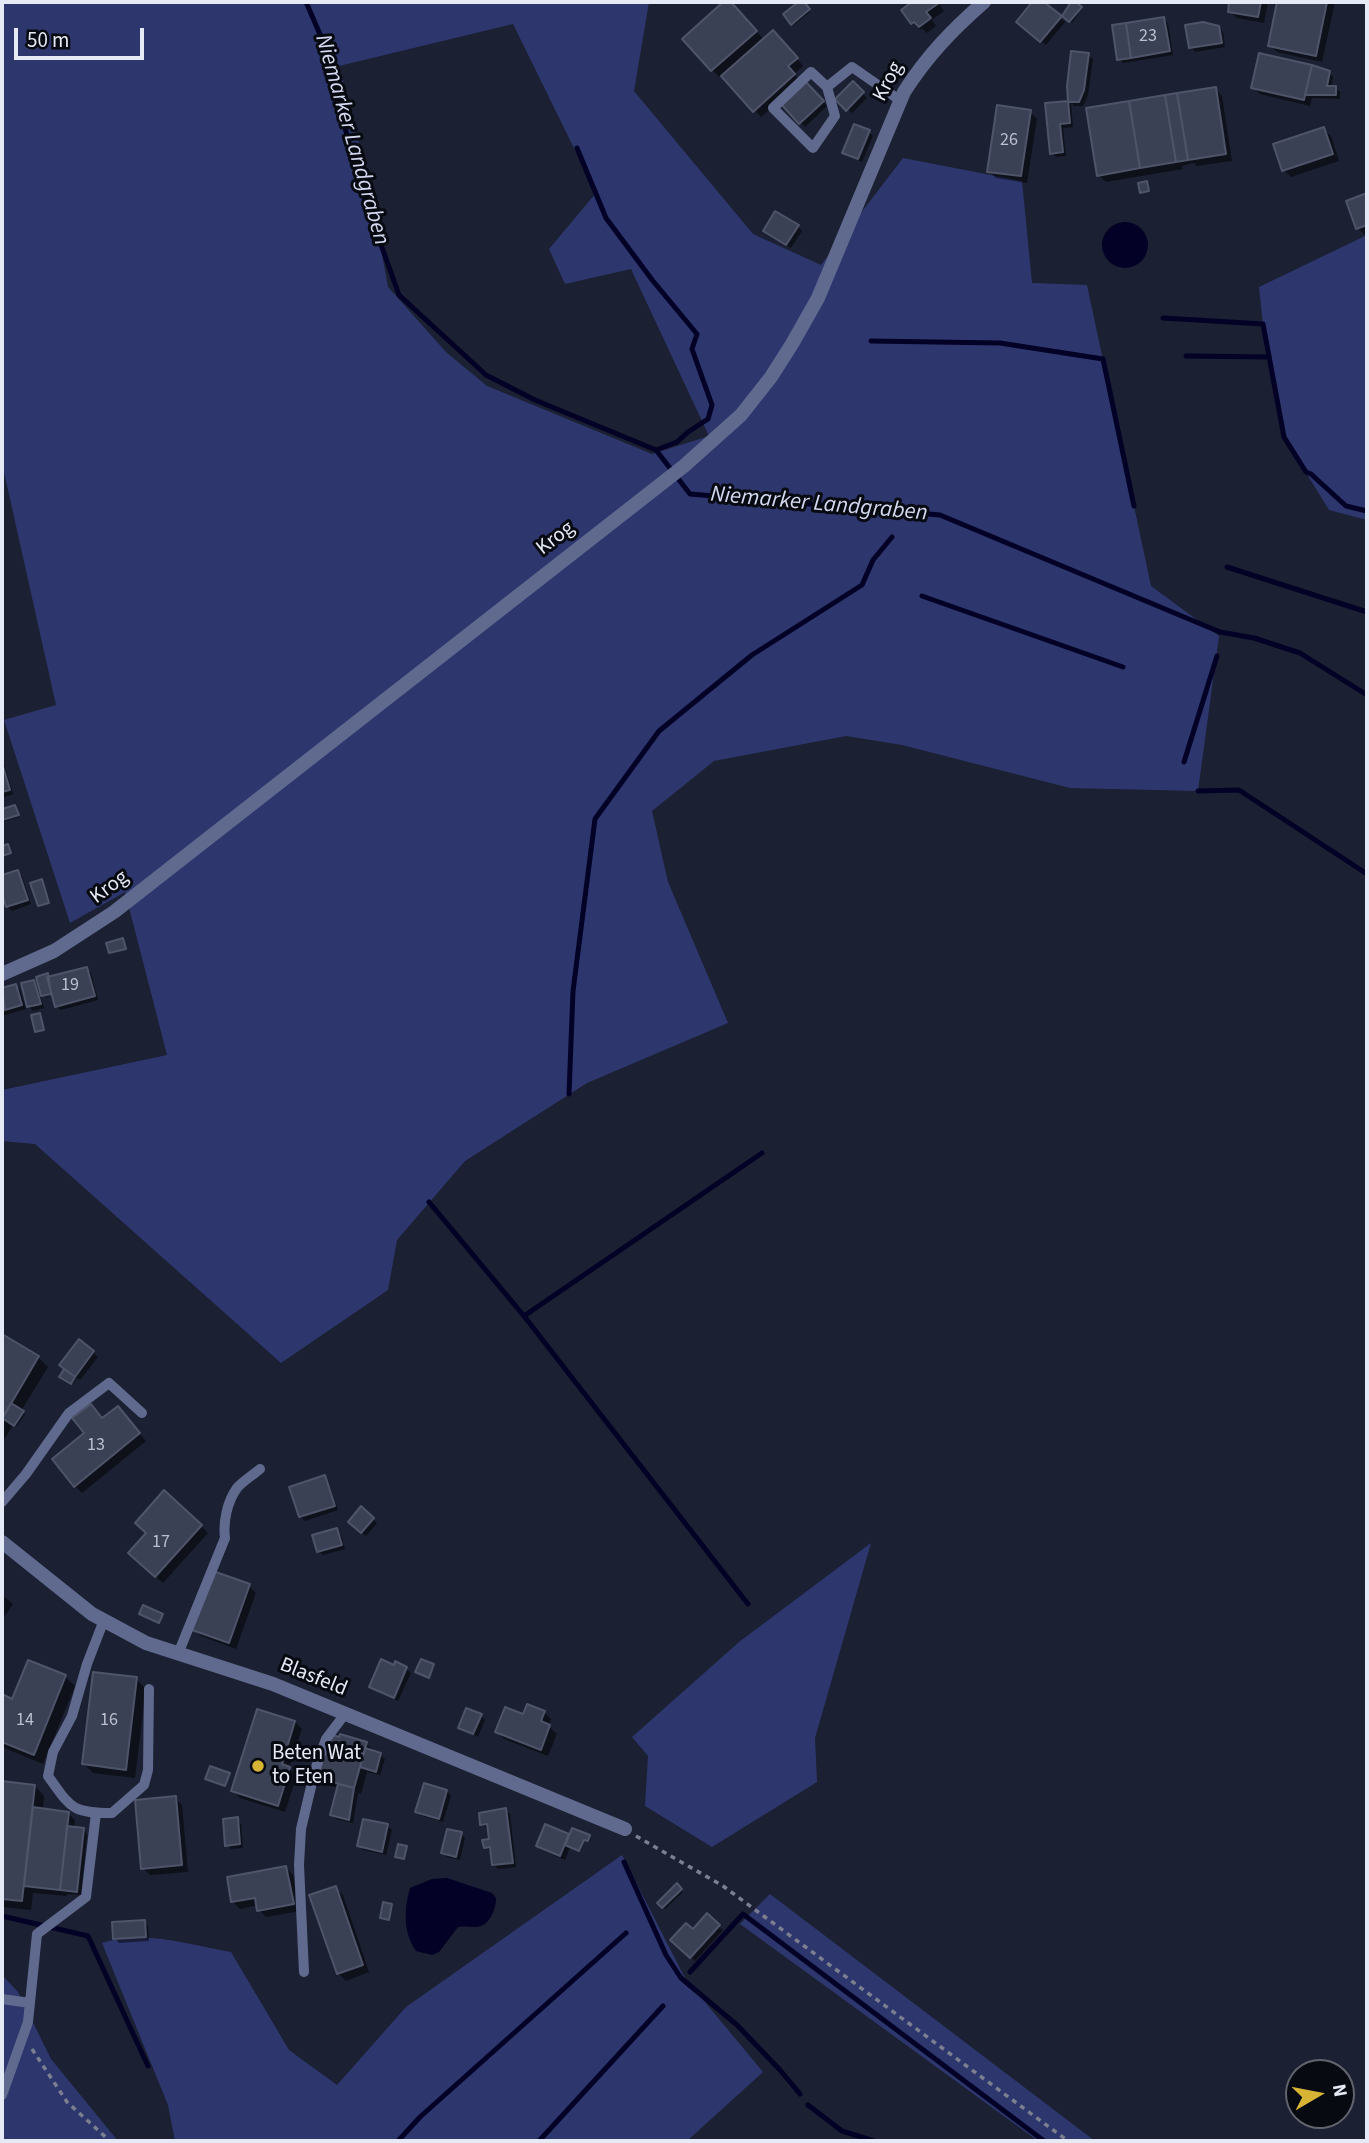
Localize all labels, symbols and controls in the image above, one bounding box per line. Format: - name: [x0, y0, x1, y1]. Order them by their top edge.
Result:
- scale bar: [18, 14, 147, 58]
- text: 50 m: [27, 25, 69, 55]
- house number: 23: [1139, 26, 1157, 48]
- water label: Niemarker Landgraben: [308, 31, 394, 249]
- street label: Krog: [868, 58, 910, 106]
- house number: 26: [1000, 130, 1018, 152]
- water label: Niemarker Landgraben: [709, 482, 929, 528]
- street label: Krog: [532, 516, 580, 562]
- street label: Krog: [86, 866, 134, 910]
- house number: 19: [61, 975, 79, 997]
- house number: 13: [87, 1435, 105, 1457]
- house number: 17: [152, 1532, 170, 1554]
- street label: Blasfeld: [276, 1653, 350, 1703]
- house number: 14: [16, 1710, 34, 1732]
- house number: 16: [100, 1710, 118, 1732]
- place label: Beten Wat to Eten: [272, 1741, 361, 1791]
- marker: Beten Wat to Eten: [250, 1758, 266, 1774]
- north arrow: [1285, 2059, 1355, 2129]
- text: N: [1325, 2082, 1354, 2099]

